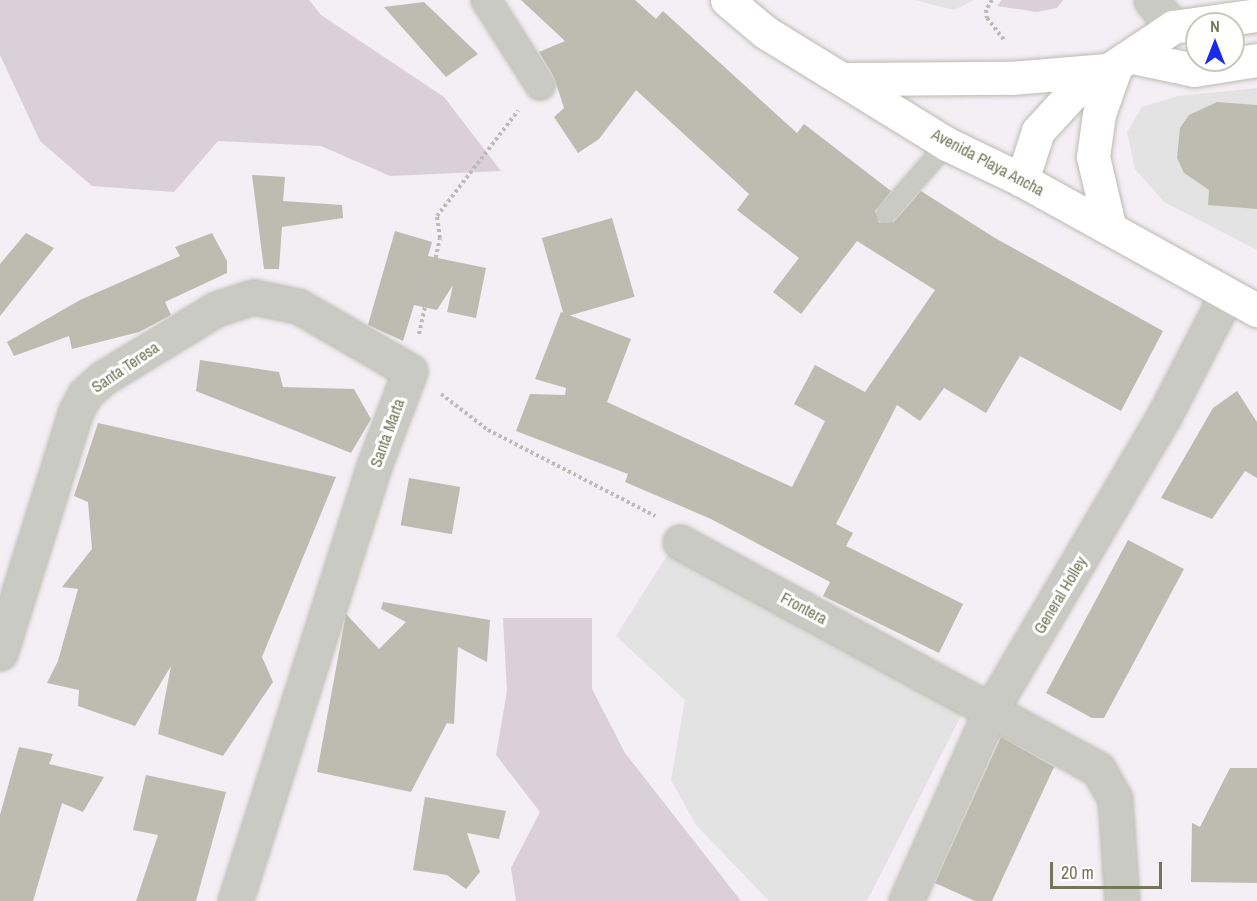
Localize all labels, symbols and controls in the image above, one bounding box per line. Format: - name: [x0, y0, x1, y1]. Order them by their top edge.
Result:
- north arrow: [1185, 12, 1245, 72]
- text: N: [1210, 15, 1220, 37]
- street label: Avenida Playa Ancha: [928, 124, 1048, 200]
- street label: Santa Teresa: [88, 337, 162, 397]
- street label: Santa Marta: [366, 396, 408, 470]
- street label: General Holley: [1029, 553, 1091, 637]
- street label: Frontera: [778, 588, 830, 628]
- scale bar: [1053, 850, 1166, 888]
- text: 20 m: [1061, 860, 1094, 885]

